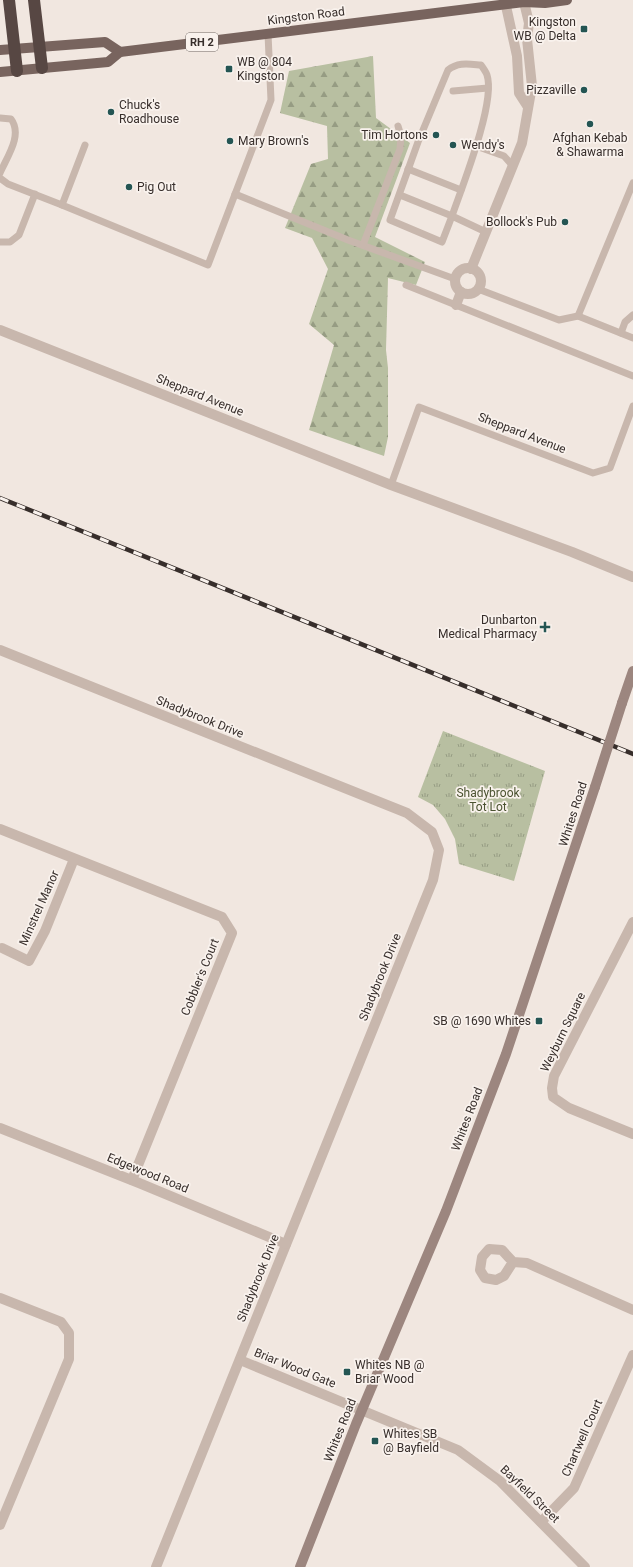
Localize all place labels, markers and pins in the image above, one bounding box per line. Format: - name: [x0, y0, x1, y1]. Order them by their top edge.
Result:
- place label: Kingston WB @ Delta: [514, 15, 576, 43]
- marker: Kingston WB @ Delta: [579, 24, 589, 34]
- place label: WB @ 804 Kingston: [237, 55, 292, 83]
- marker: WB @ 804 Kingston: [224, 64, 234, 74]
- place label: Pizzaville: [526, 83, 576, 97]
- marker: Pizzaville: [579, 85, 589, 95]
- place label: Chuck's Roadhouse: [119, 98, 179, 126]
- marker: Chuck's Roadhouse: [106, 107, 116, 117]
- marker: Afghan Kebab & Shawarma: [585, 119, 595, 129]
- place label: Tim Hortons: [361, 128, 428, 142]
- marker: Tim Hortons: [431, 130, 441, 140]
- place label: Afghan Kebab & Shawarma: [552, 131, 628, 159]
- place label: Mary Brown's: [238, 134, 309, 148]
- marker: Mary Brown's: [225, 136, 235, 146]
- place label: Wendy's: [461, 138, 505, 152]
- marker: Wendy's: [448, 140, 458, 150]
- place label: Pig Out: [137, 180, 176, 194]
- marker: Pig Out: [124, 182, 134, 192]
- place label: Bollock's Pub: [486, 215, 557, 229]
- marker: Bollock's Pub: [560, 217, 570, 227]
- place label: Dunbarton Medical Pharmacy: [438, 613, 537, 641]
- marker: Dunbarton Medical Pharmacy: [540, 622, 550, 632]
- place label: SB @ 1690 Whites: [433, 1014, 531, 1028]
- marker: SB @ 1690 Whites: [534, 1016, 544, 1026]
- place label: Whites NB @ Briar Wood: [355, 1358, 425, 1386]
- marker: Whites NB @ Briar Wood: [342, 1367, 352, 1377]
- place label: Whites SB @ Bayfield: [383, 1427, 439, 1455]
- marker: Whites SB @ Bayfield: [370, 1436, 380, 1446]

